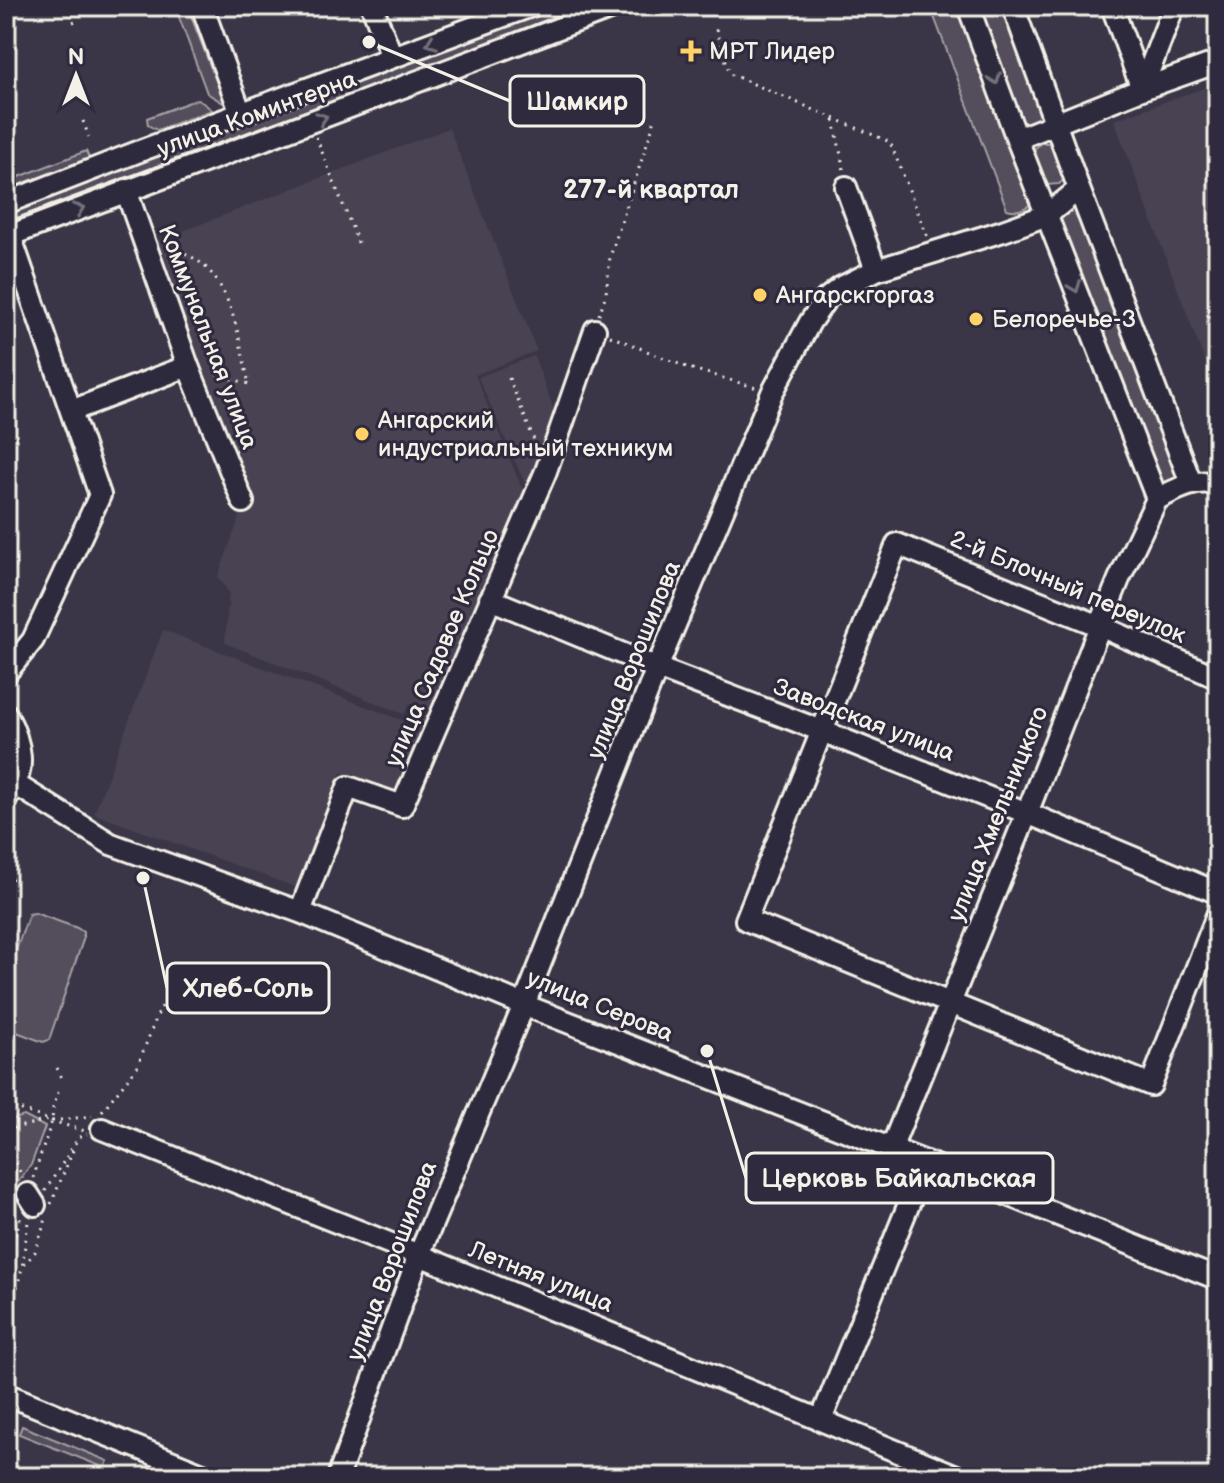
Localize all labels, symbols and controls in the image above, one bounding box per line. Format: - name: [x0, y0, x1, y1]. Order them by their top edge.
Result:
- one-way arrow: [425, 33, 439, 50]
- north arrow: [36, 36, 116, 116]
- place label: МРТ Лидер: [709, 37, 835, 66]
- marker: МРТ Лидер: [680, 40, 702, 62]
- text: N: [68, 44, 84, 71]
- street label: улица Коминтерна: [154, 65, 360, 163]
- one-way arrow: [985, 71, 1001, 85]
- callout: Шамкир: [510, 76, 644, 126]
- text: Шамкир: [526, 87, 629, 118]
- one-way arrow: [314, 111, 328, 128]
- district label: 277-й квартал: [563, 175, 739, 206]
- one-way arrow: [71, 202, 85, 219]
- street label: Коммунальная улица: [152, 221, 264, 453]
- one-way arrow: [1065, 279, 1082, 293]
- place label: Ангарскгоргаз: [775, 281, 935, 310]
- marker: Ангарскгоргаз: [751, 286, 769, 304]
- place label: Белоречье-3: [992, 305, 1136, 334]
- marker: Белоречье-3: [967, 310, 985, 328]
- place label: Ангарский индустриальный техникум: [377, 406, 673, 463]
- marker: Ангарский индустриальный техникум: [353, 425, 371, 443]
- street label: 2-й Блочный переулок: [946, 524, 1191, 650]
- street label: улица Садовое Кольцо: [379, 525, 505, 771]
- street label: улица Ворошилова: [581, 557, 687, 763]
- street label: Заводская улица: [769, 672, 959, 768]
- street label: улица Хмельницкого: [942, 702, 1054, 926]
- callout: Хлеб-Соль: [167, 963, 329, 1013]
- street label: улица Серова: [523, 963, 677, 1049]
- text: Хлеб-Соль: [182, 974, 314, 1005]
- callout: Церковь Байкальская: [746, 1153, 1053, 1203]
- street label: улица Ворошилова: [341, 1157, 443, 1365]
- text: Церковь Байкальская: [762, 1164, 1036, 1195]
- street label: Летняя улица: [464, 1235, 617, 1319]

